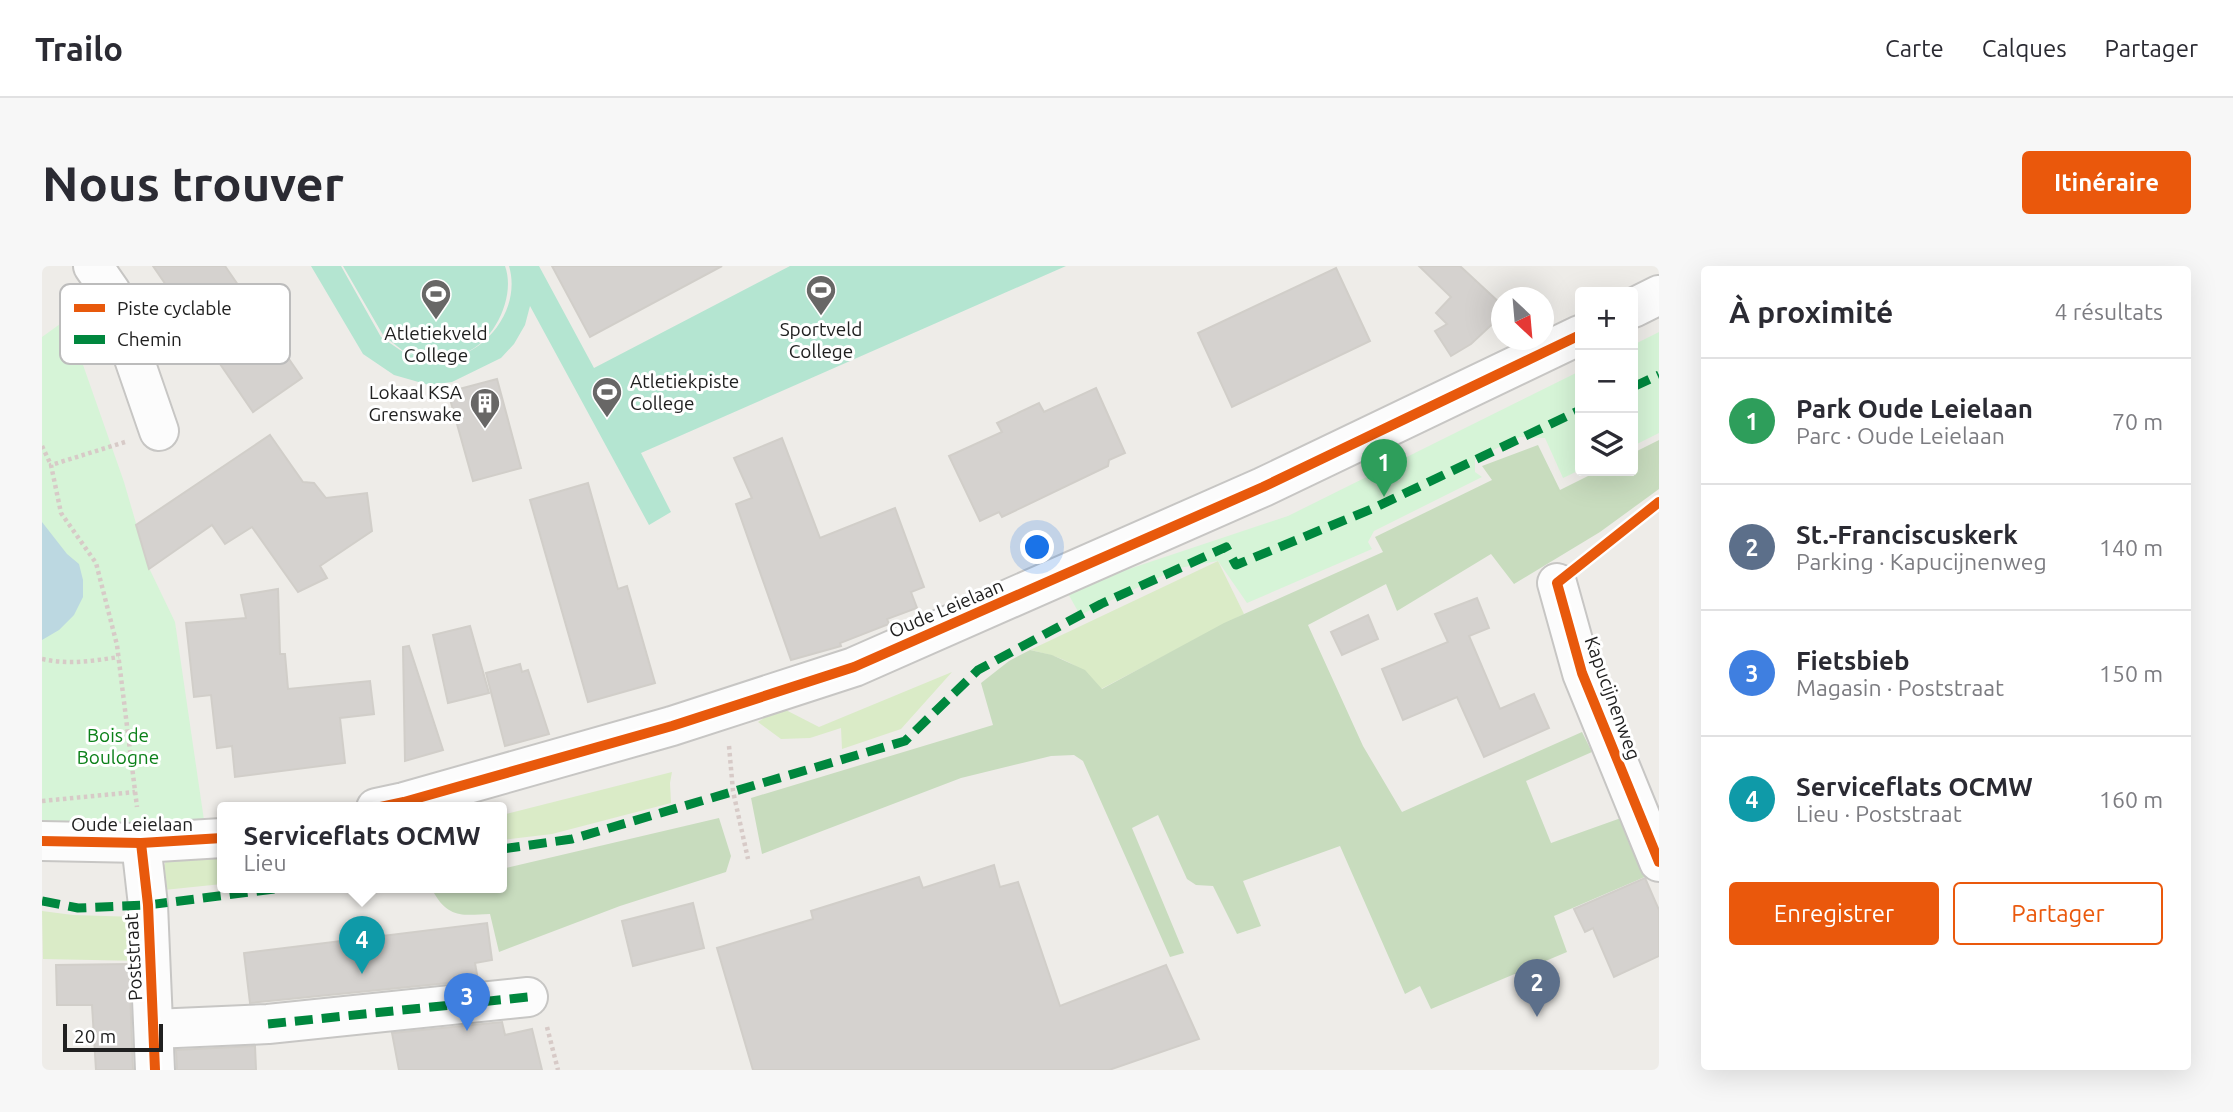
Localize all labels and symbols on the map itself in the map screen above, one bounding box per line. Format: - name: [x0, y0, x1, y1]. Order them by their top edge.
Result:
- sports icon: Sportveld College: [804, 273, 838, 317]
- sports icon: Atletiekveld College: [419, 277, 453, 321]
- legend: [60, 284, 290, 364]
- north arrow: [1491, 287, 1554, 350]
- text: Piste cyclable: [117, 297, 232, 319]
- place label: Sportveld College: [780, 318, 862, 362]
- place label: Atletiekveld College: [384, 322, 488, 366]
- text: Chemin: [117, 328, 182, 350]
- place label: Atletiekpiste College: [630, 370, 739, 414]
- sports icon: Atletiekpiste College: [590, 375, 624, 419]
- place label: Lokaal KSA Grenswake: [368, 381, 463, 425]
- building icon: Lokaal KSA Grenswake: [468, 386, 502, 430]
- pin: 1: [1361, 439, 1407, 497]
- your location: [1020, 530, 1054, 564]
- street label: Oude Leielaan: [885, 574, 1007, 642]
- street label: Kapucijnenweg: [1580, 633, 1646, 763]
- park label: Bois de Boulogne: [77, 724, 159, 768]
- street label: Oude Leielaan: [71, 813, 193, 835]
- street label: Poststraat: [120, 912, 146, 1001]
- pin: 4: [339, 916, 385, 974]
- pin: 2: [1514, 959, 1560, 1017]
- pin: 3: [444, 973, 490, 1031]
- scale bar: [63, 1021, 163, 1053]

